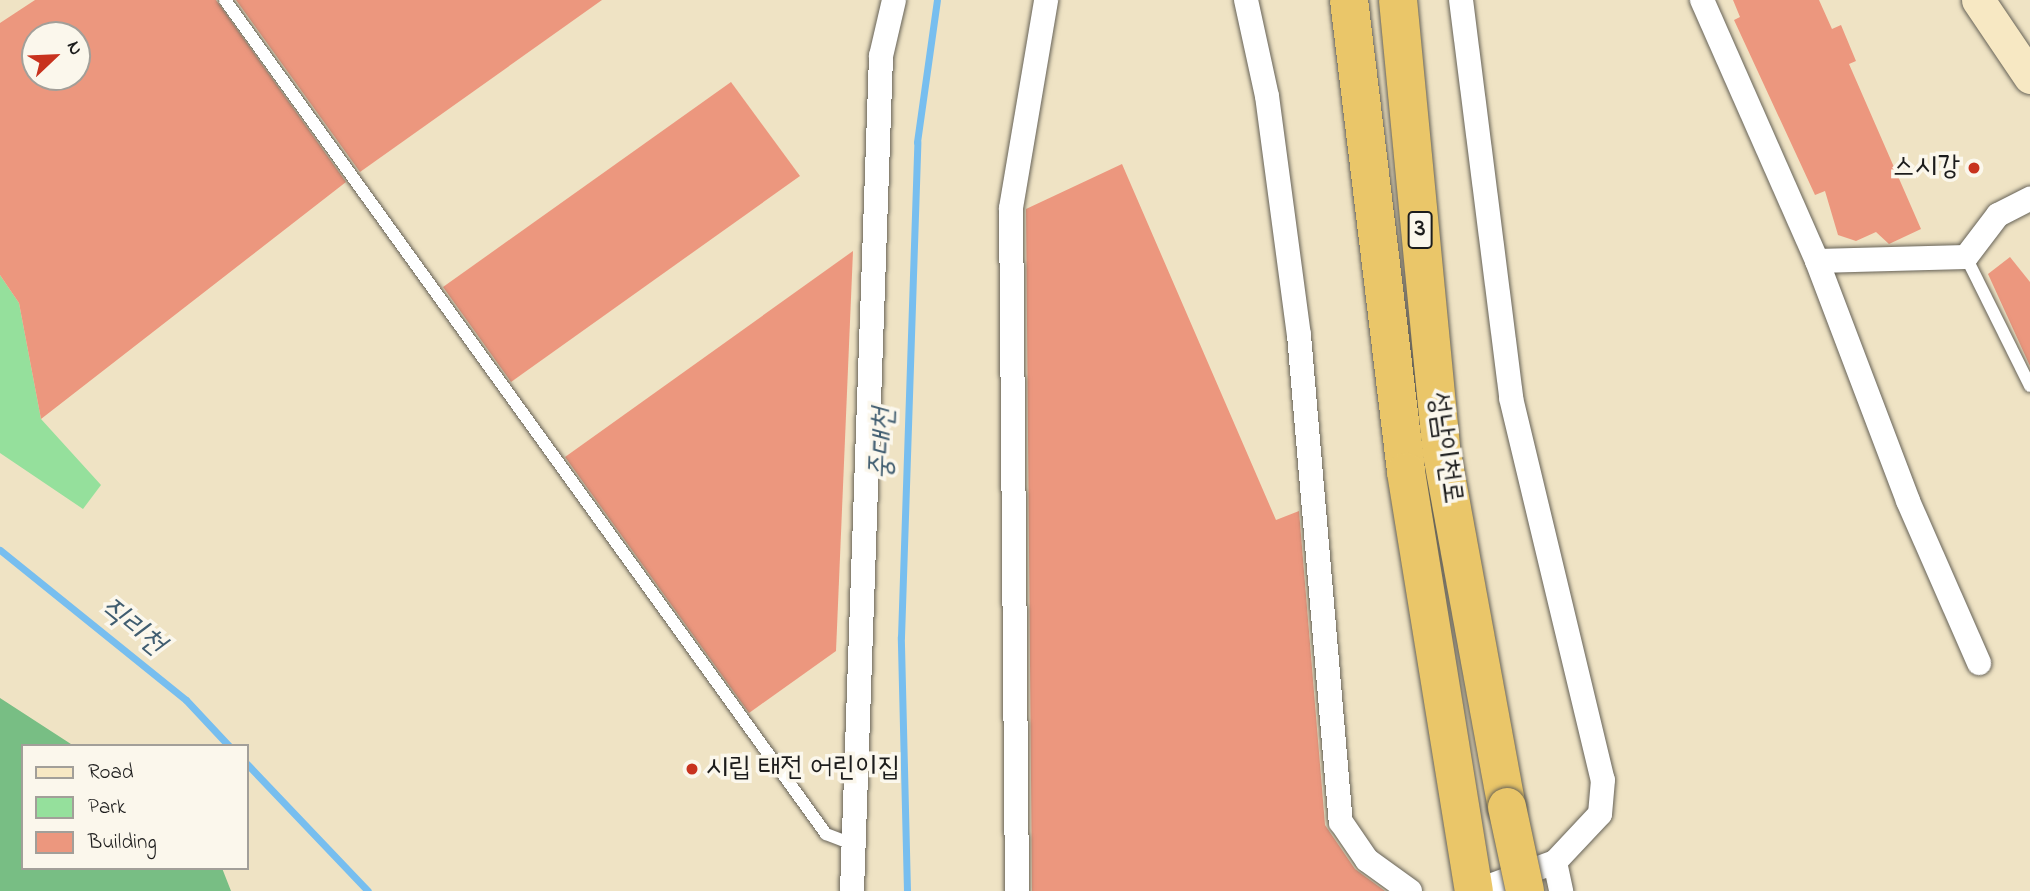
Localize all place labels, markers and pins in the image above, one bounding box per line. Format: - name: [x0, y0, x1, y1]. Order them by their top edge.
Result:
- place label: 스시강: [1892, 151, 1960, 185]
- marker: 스시강: [1966, 160, 1982, 176]
- place label: 시립 태전 어린이집: [706, 752, 900, 786]
- marker: 시립 태전 어린이집: [684, 761, 700, 777]

